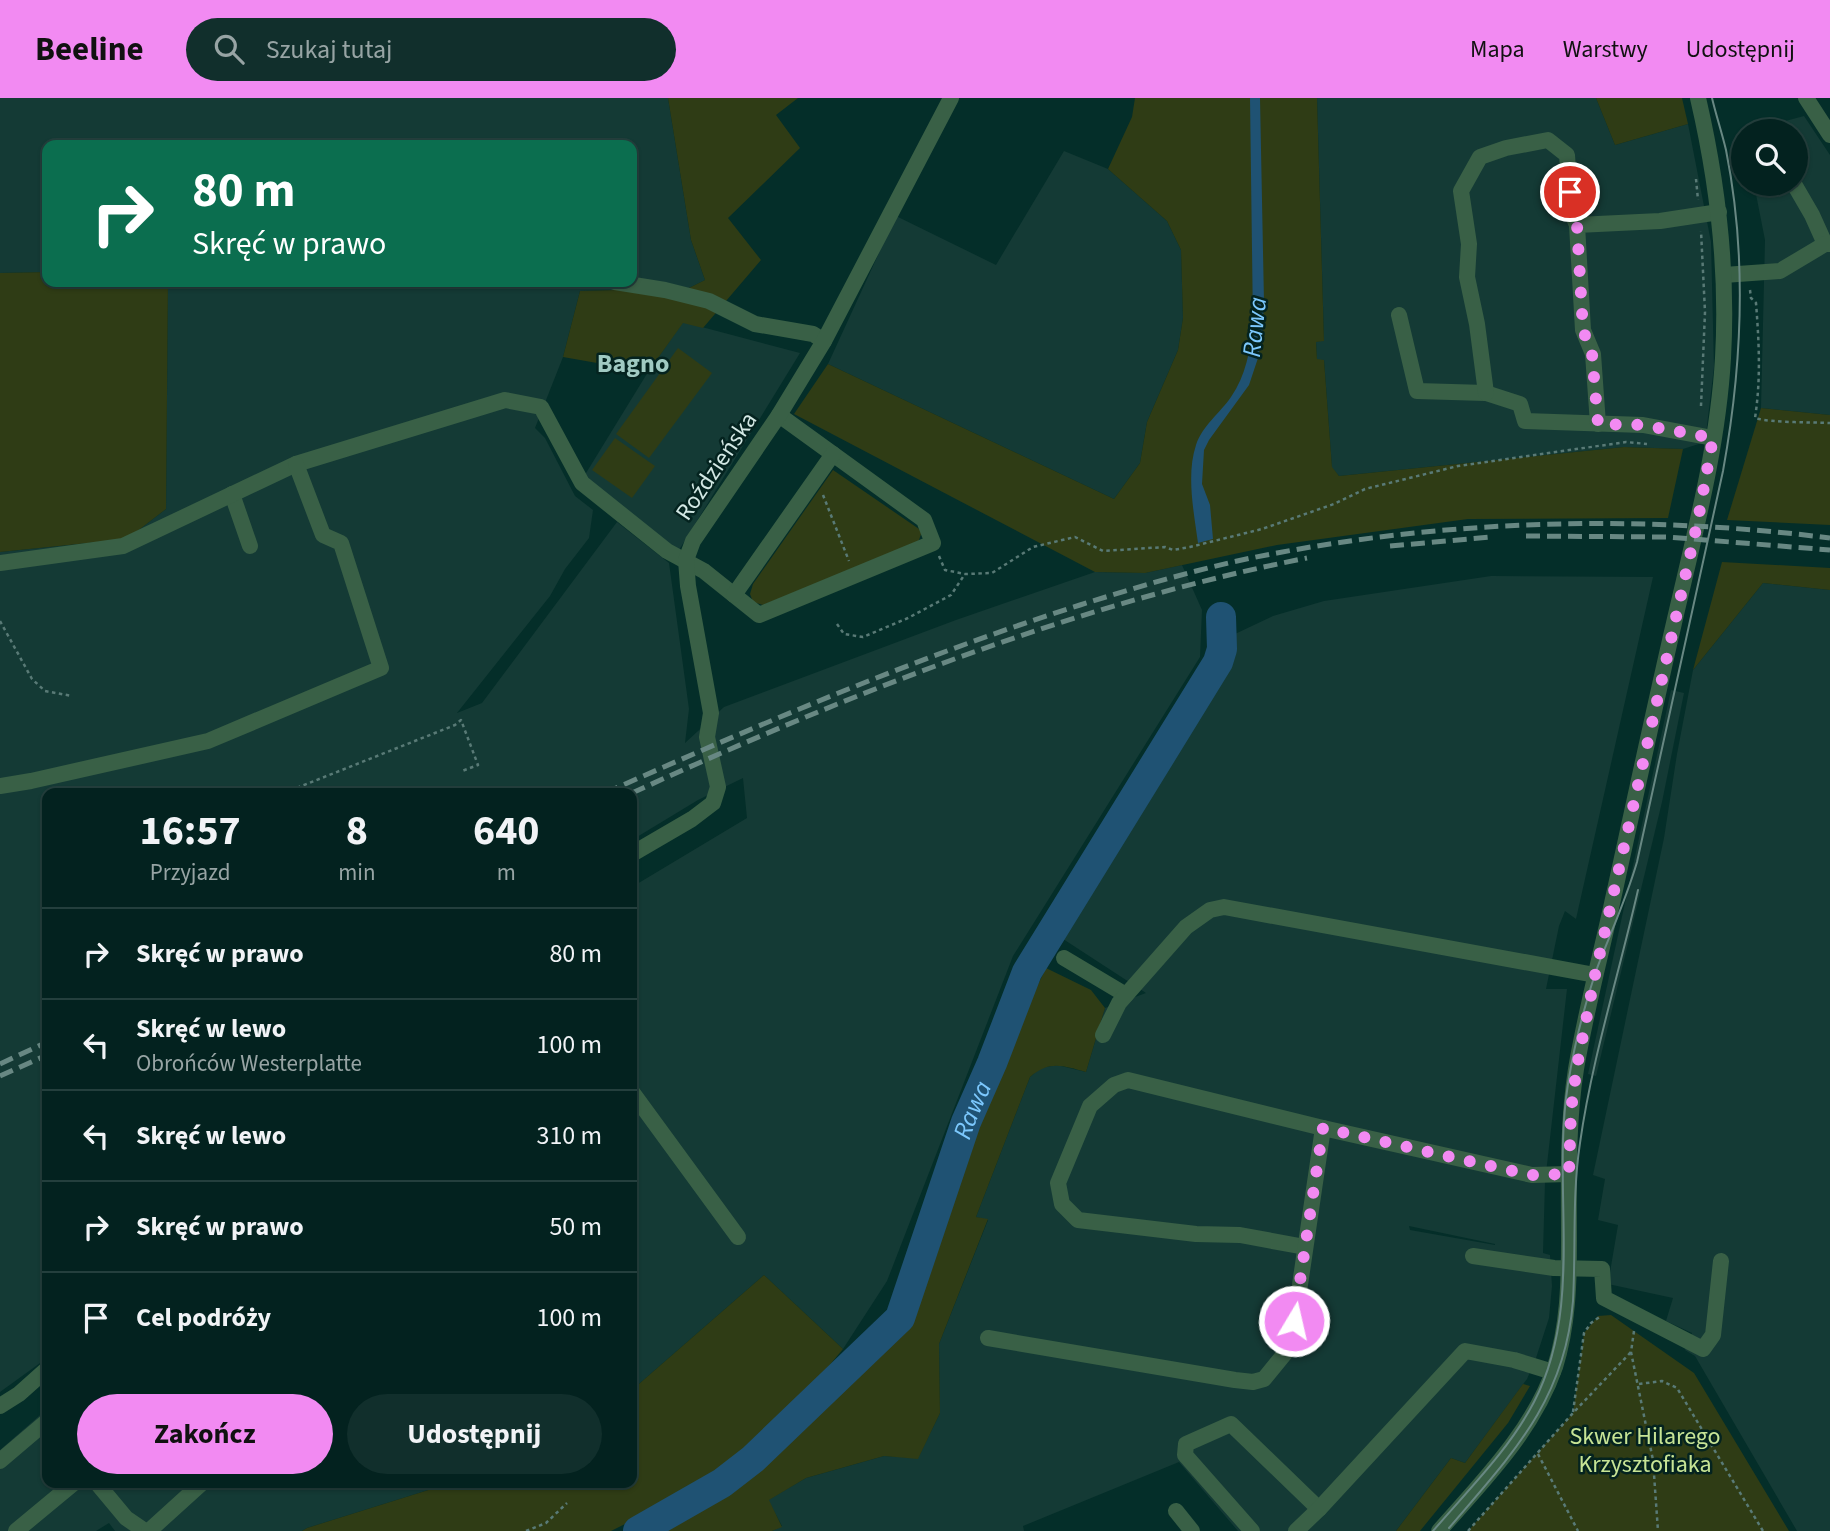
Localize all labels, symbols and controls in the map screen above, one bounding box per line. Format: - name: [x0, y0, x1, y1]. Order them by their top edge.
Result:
- search box: [186, 18, 676, 81]
- text: Beeline: [35, 26, 144, 73]
- icon: search: [210, 30, 248, 68]
- text: Szukaj tutaj: [266, 31, 393, 68]
- text: Mapa: [1470, 32, 1525, 67]
- text: Warstwy: [1563, 32, 1648, 67]
- text: Udostępnij: [1686, 32, 1795, 67]
- map controls: [1731, 119, 1808, 196]
- button: search: [1731, 119, 1808, 196]
- text: 80 m: [192, 156, 296, 226]
- pin: [1540, 162, 1600, 222]
- icon: right: [77, 168, 168, 259]
- icon: arrive: [1551, 173, 1589, 211]
- text: Skręć w prawo: [192, 221, 386, 267]
- water label: Rawa: [1233, 295, 1276, 359]
- district label: Bagno: [597, 345, 669, 382]
- street label: Roździeńska: [667, 405, 766, 528]
- text: 16:57: [139, 801, 241, 861]
- text: 8: [346, 801, 368, 861]
- text: 640: [473, 801, 540, 861]
- text: Przyjazd: [150, 856, 230, 889]
- text: min: [338, 856, 376, 889]
- text: m: [497, 856, 516, 889]
- icon: right: [77, 935, 115, 973]
- text: Skręć w prawo: [136, 935, 304, 972]
- text: 80 m: [549, 935, 602, 972]
- text: Skręć w lewo: [136, 1010, 286, 1047]
- icon: left: [77, 1026, 115, 1064]
- text: 100 m: [536, 1026, 602, 1063]
- text: Obrońców Westerplatte: [136, 1047, 362, 1080]
- water label: Rawa: [944, 1075, 1001, 1144]
- icon: left: [77, 1117, 115, 1155]
- text: Skręć w lewo: [136, 1117, 286, 1154]
- text: 310 m: [536, 1117, 602, 1154]
- icon: right: [77, 1208, 115, 1246]
- text: Skręć w prawo: [136, 1208, 304, 1245]
- text: 50 m: [549, 1208, 602, 1245]
- position arrow: [1257, 1284, 1331, 1358]
- icon: arrive: [77, 1299, 115, 1337]
- text: Cel podróży: [136, 1299, 271, 1336]
- text: 100 m: [536, 1299, 602, 1336]
- button: Zakończ: [77, 1394, 333, 1474]
- button: Udostępnij: [347, 1394, 602, 1474]
- park label: Skwer Hilarego Krzysztofiaka: [1569, 1419, 1721, 1482]

